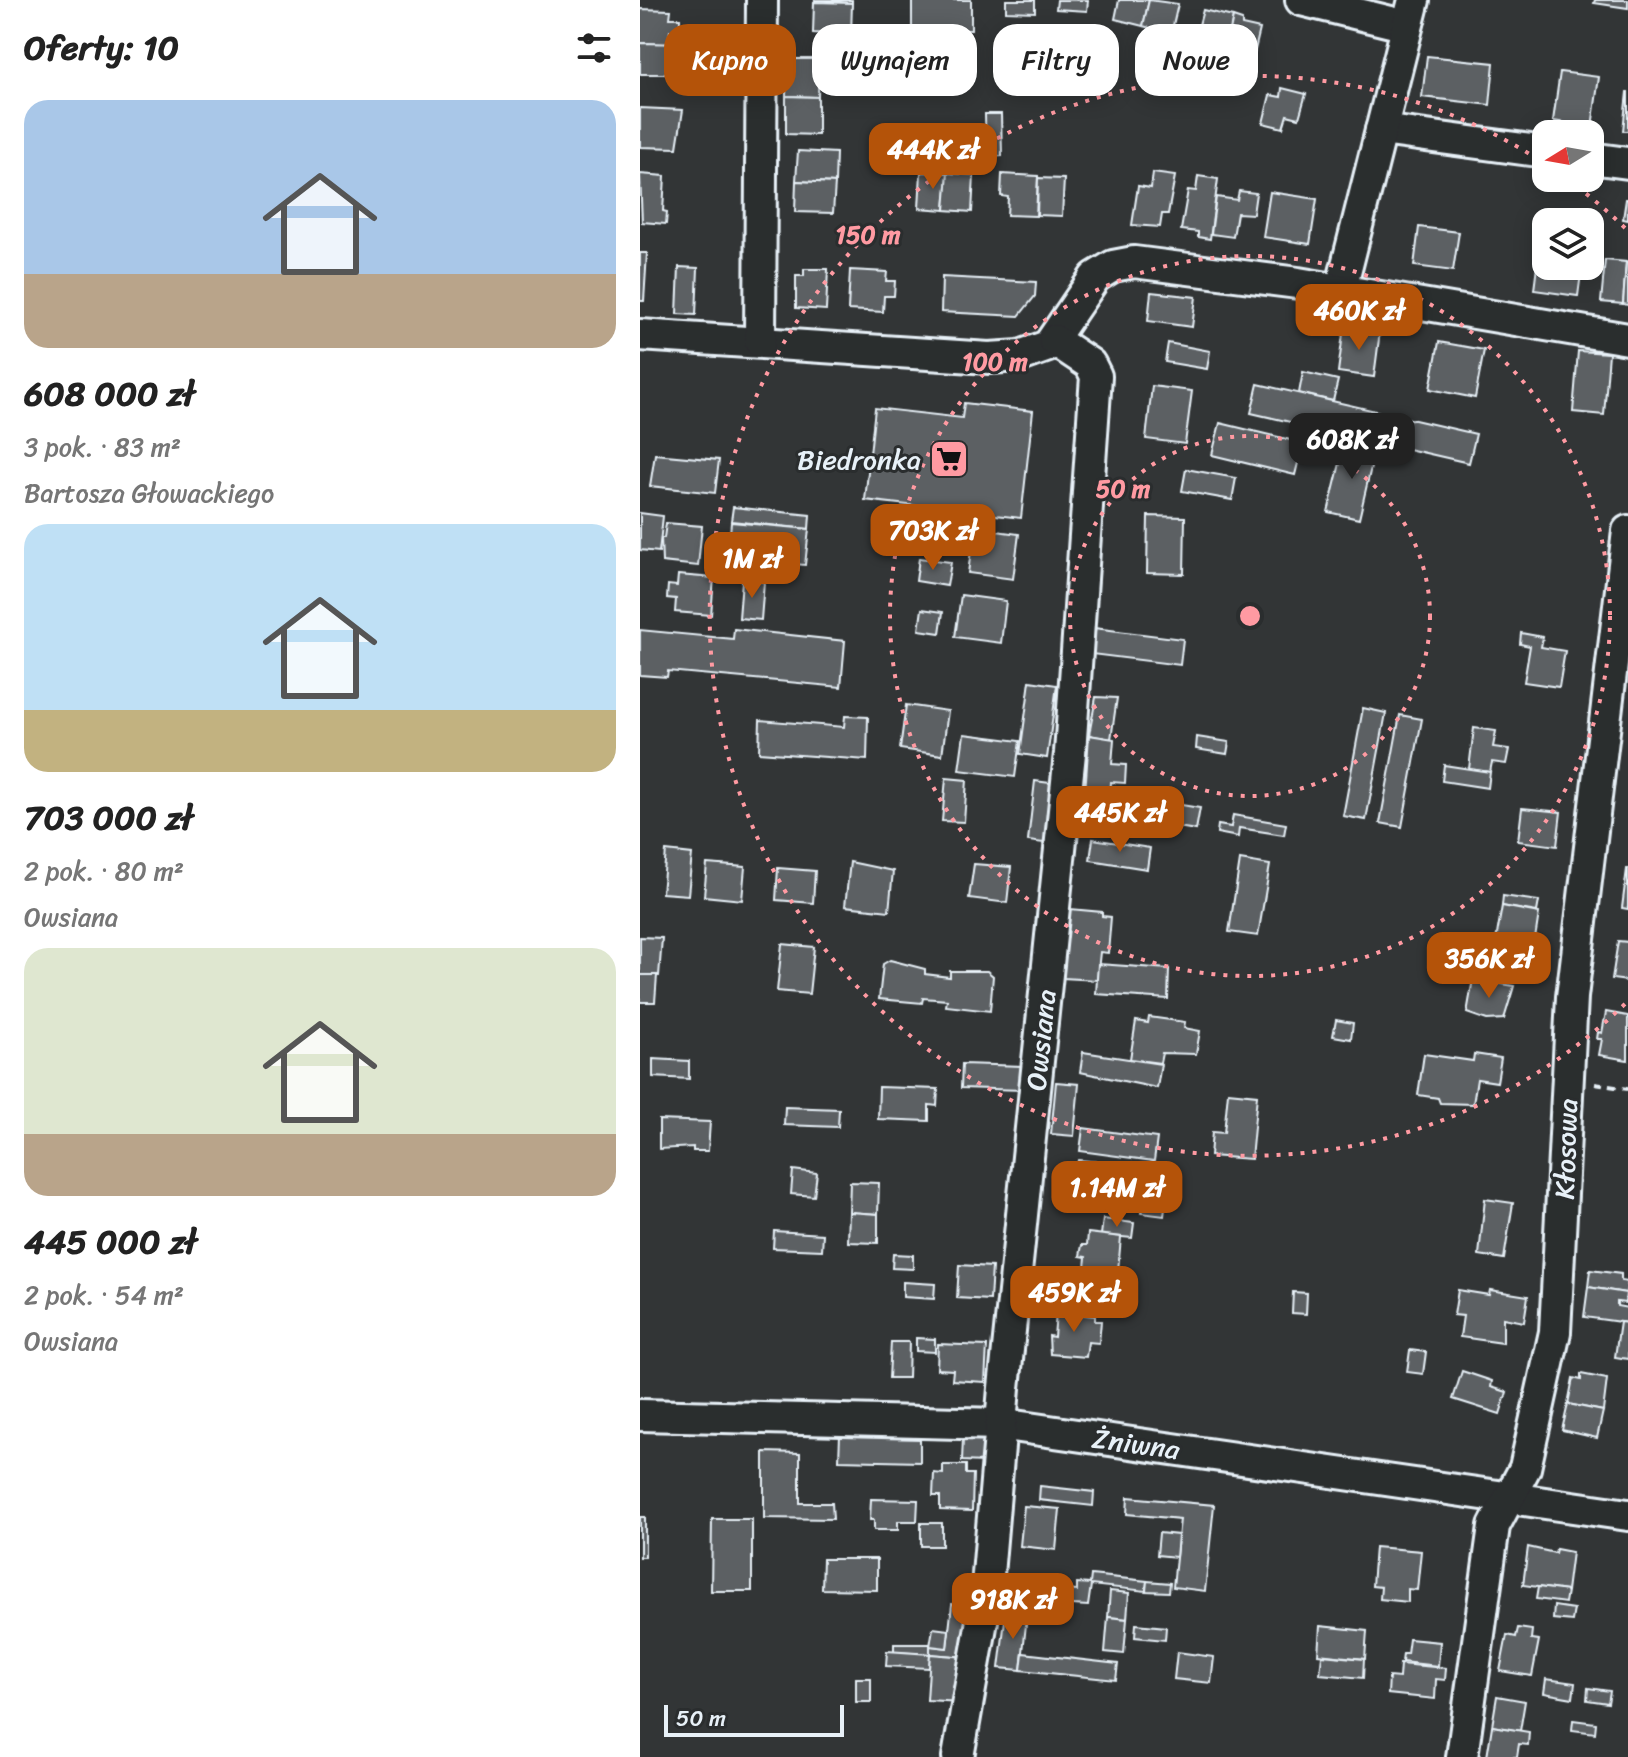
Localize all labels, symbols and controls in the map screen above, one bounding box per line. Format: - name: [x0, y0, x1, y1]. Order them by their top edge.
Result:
- text: Oferty: 10: [24, 18, 179, 78]
- chip: Kupno: [664, 24, 796, 96]
- chip: Wynajem: [812, 24, 977, 96]
- chip: Filtry: [993, 24, 1119, 96]
- chip: Nowe: [1135, 24, 1258, 96]
- icon: filters: [572, 26, 616, 70]
- north arrow: [1532, 120, 1604, 192]
- map controls: [1532, 120, 1604, 280]
- pin: 444K zł: [859, 123, 1007, 191]
- text: 444K zł: [887, 126, 979, 172]
- icon: home: [248, 152, 392, 296]
- button: layers: [1532, 208, 1604, 280]
- text: 150 m: [836, 214, 901, 256]
- pin: 460K zł: [1285, 284, 1433, 352]
- text: 460K zł: [1314, 287, 1404, 333]
- text: 100 m: [962, 341, 1028, 383]
- text: 608 000 zł: [24, 364, 195, 424]
- pin: 608K zł: [1278, 413, 1426, 481]
- text: 608K zł: [1307, 416, 1397, 462]
- text: 3 pok. · 83 m²: [24, 424, 181, 470]
- place label: Biedronka: [797, 435, 921, 484]
- supermarket icon: Biedronka: [928, 438, 970, 480]
- text: 50 m: [1096, 468, 1151, 510]
- text: Bartosza Głowackiego: [24, 470, 274, 516]
- pin: 703K zł: [859, 504, 1007, 572]
- text: 703K zł: [889, 507, 977, 553]
- pin: 1M zł: [696, 532, 808, 600]
- text: 1M zł: [722, 535, 782, 581]
- icon: home: [248, 576, 392, 720]
- centre of rings: [1236, 602, 1264, 630]
- pin: 445K zł: [1046, 786, 1194, 854]
- text: 703 000 zł: [24, 788, 193, 848]
- text: 445K zł: [1074, 789, 1166, 835]
- text: 2 pok. · 80 m²: [24, 848, 184, 894]
- text: Owsiana: [24, 894, 118, 940]
- pin: 356K zł: [1415, 932, 1563, 1000]
- text: 356K zł: [1445, 935, 1533, 981]
- street label: Owsiana: [1011, 987, 1071, 1093]
- icon: home: [248, 1000, 392, 1144]
- street label: Kłosowa: [1540, 1098, 1592, 1200]
- pin: 1.14M zł: [1034, 1161, 1200, 1229]
- text: 1.14M zł: [1069, 1164, 1165, 1210]
- text: 445 000 zł: [24, 1212, 197, 1272]
- pin: 459K zł: [1000, 1266, 1148, 1334]
- text: 459K zł: [1028, 1269, 1120, 1315]
- text: 2 pok. · 54 m²: [24, 1272, 184, 1318]
- text: Owsiana: [24, 1318, 118, 1364]
- street label: Żniwna: [1089, 1414, 1184, 1475]
- pin: 918K zł: [939, 1573, 1087, 1641]
- text: 918K zł: [970, 1576, 1056, 1622]
- text: 50 m: [676, 1699, 726, 1738]
- scale bar: [664, 1701, 844, 1737]

